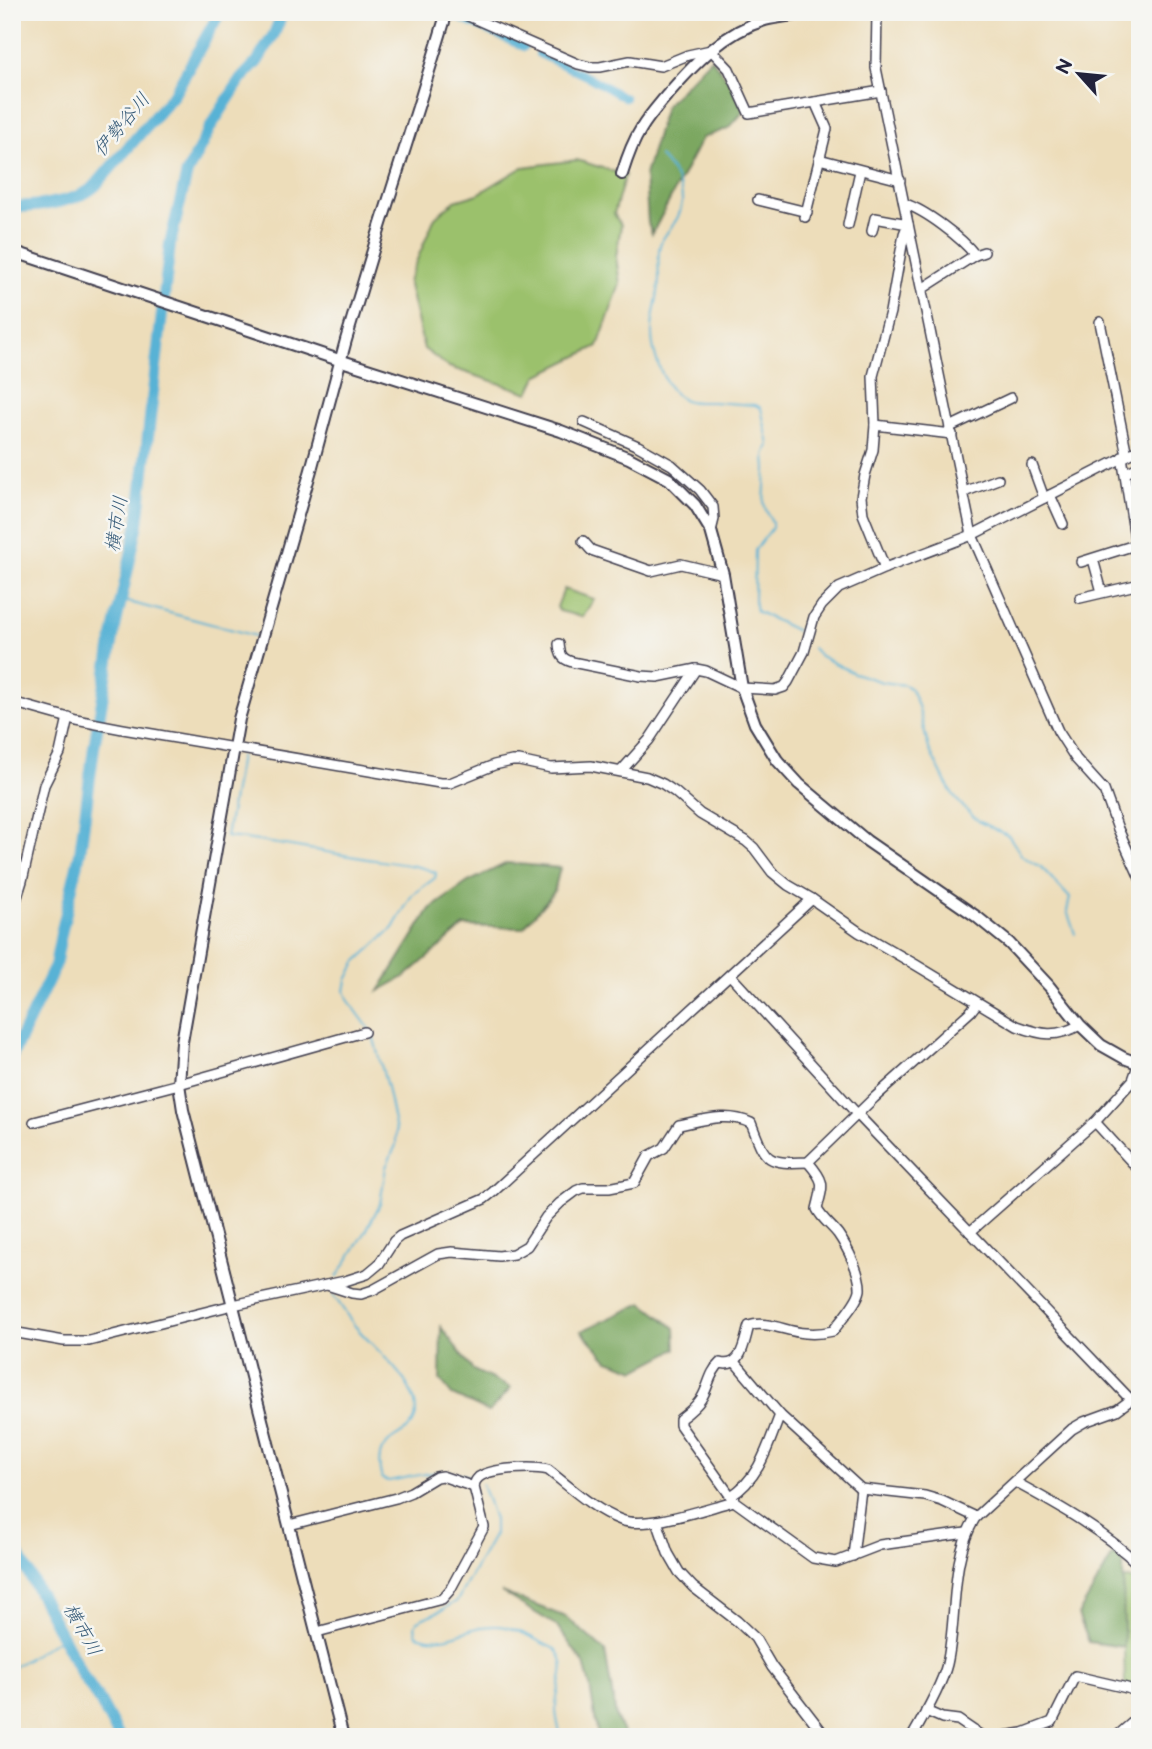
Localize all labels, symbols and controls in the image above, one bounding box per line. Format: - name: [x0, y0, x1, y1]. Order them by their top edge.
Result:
- north arrow: [1044, 38, 1114, 108]
- text: N: [1052, 55, 1079, 79]
- water label: 伊勢谷川: [89, 88, 155, 162]
- water label: 横市川: [101, 494, 133, 554]
- water label: 横市川: [58, 1599, 106, 1661]

